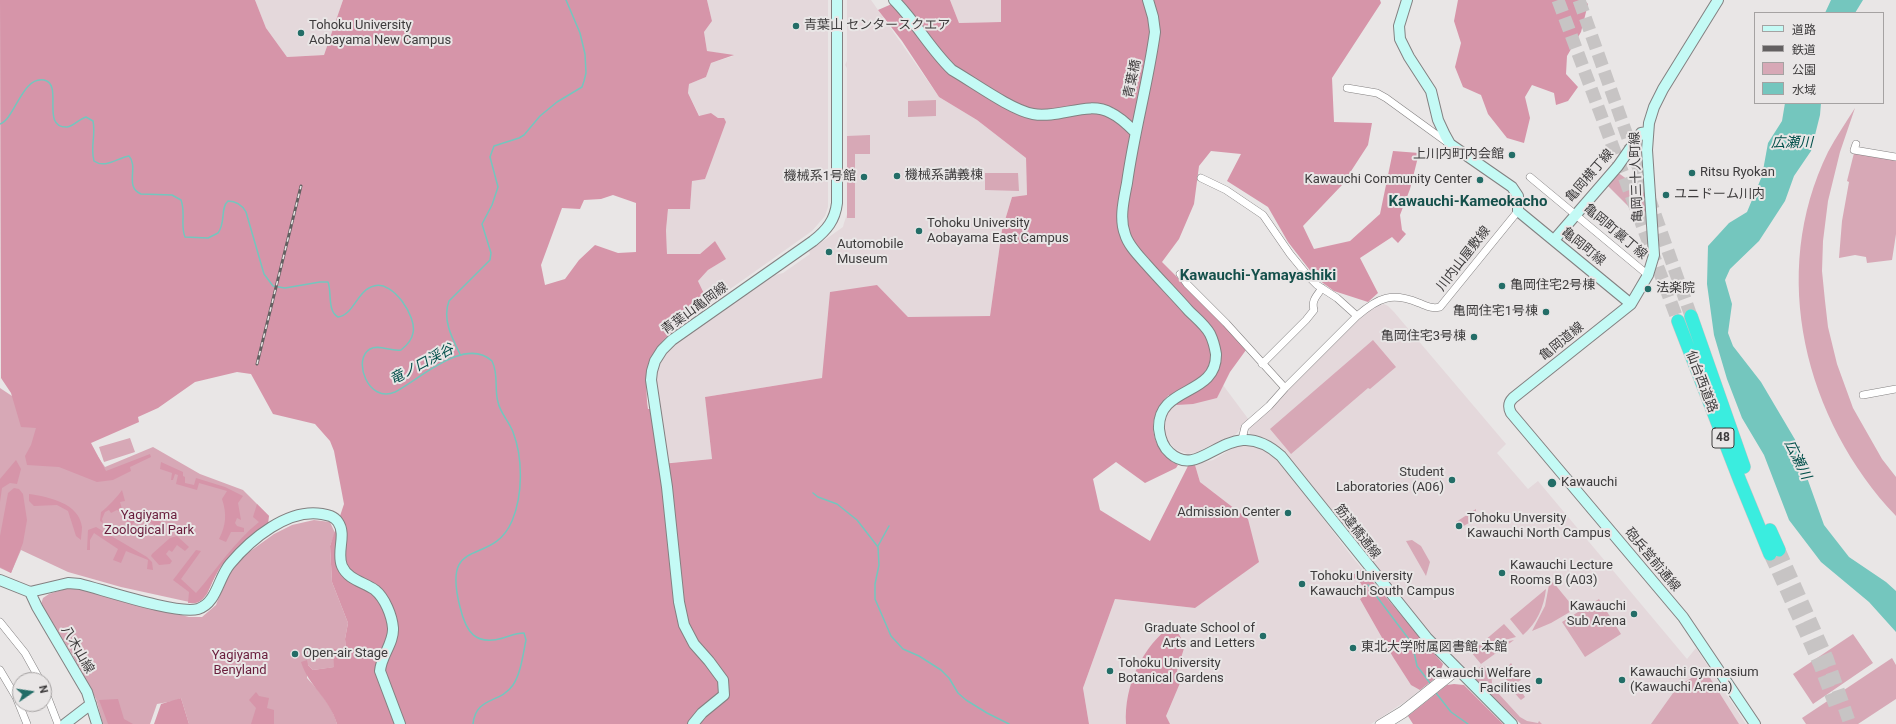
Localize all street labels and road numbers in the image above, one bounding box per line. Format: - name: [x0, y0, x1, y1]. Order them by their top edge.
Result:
- street label: 青葉橋: [1121, 58, 1145, 100]
- street label: 亀岡三十人町線: [1628, 131, 1646, 223]
- street label: 亀岡横丁線: [1563, 146, 1617, 206]
- street label: 亀岡町裏丁線: [1580, 201, 1650, 263]
- street label: 川内山屋敷線: [1434, 223, 1494, 295]
- street label: 亀岡町線: [1558, 225, 1608, 269]
- street label: 青葉山亀岡線: [659, 280, 731, 338]
- street label: 亀岡道線: [1537, 320, 1587, 364]
- street label: 仙台西道路: [1682, 349, 1720, 415]
- road number: 48: [1712, 428, 1734, 448]
- street label: 筋違橋通線: [1331, 502, 1383, 562]
- street label: 砲兵営前通線: [1621, 525, 1683, 595]
- street label: 八木山線: [57, 624, 97, 676]

